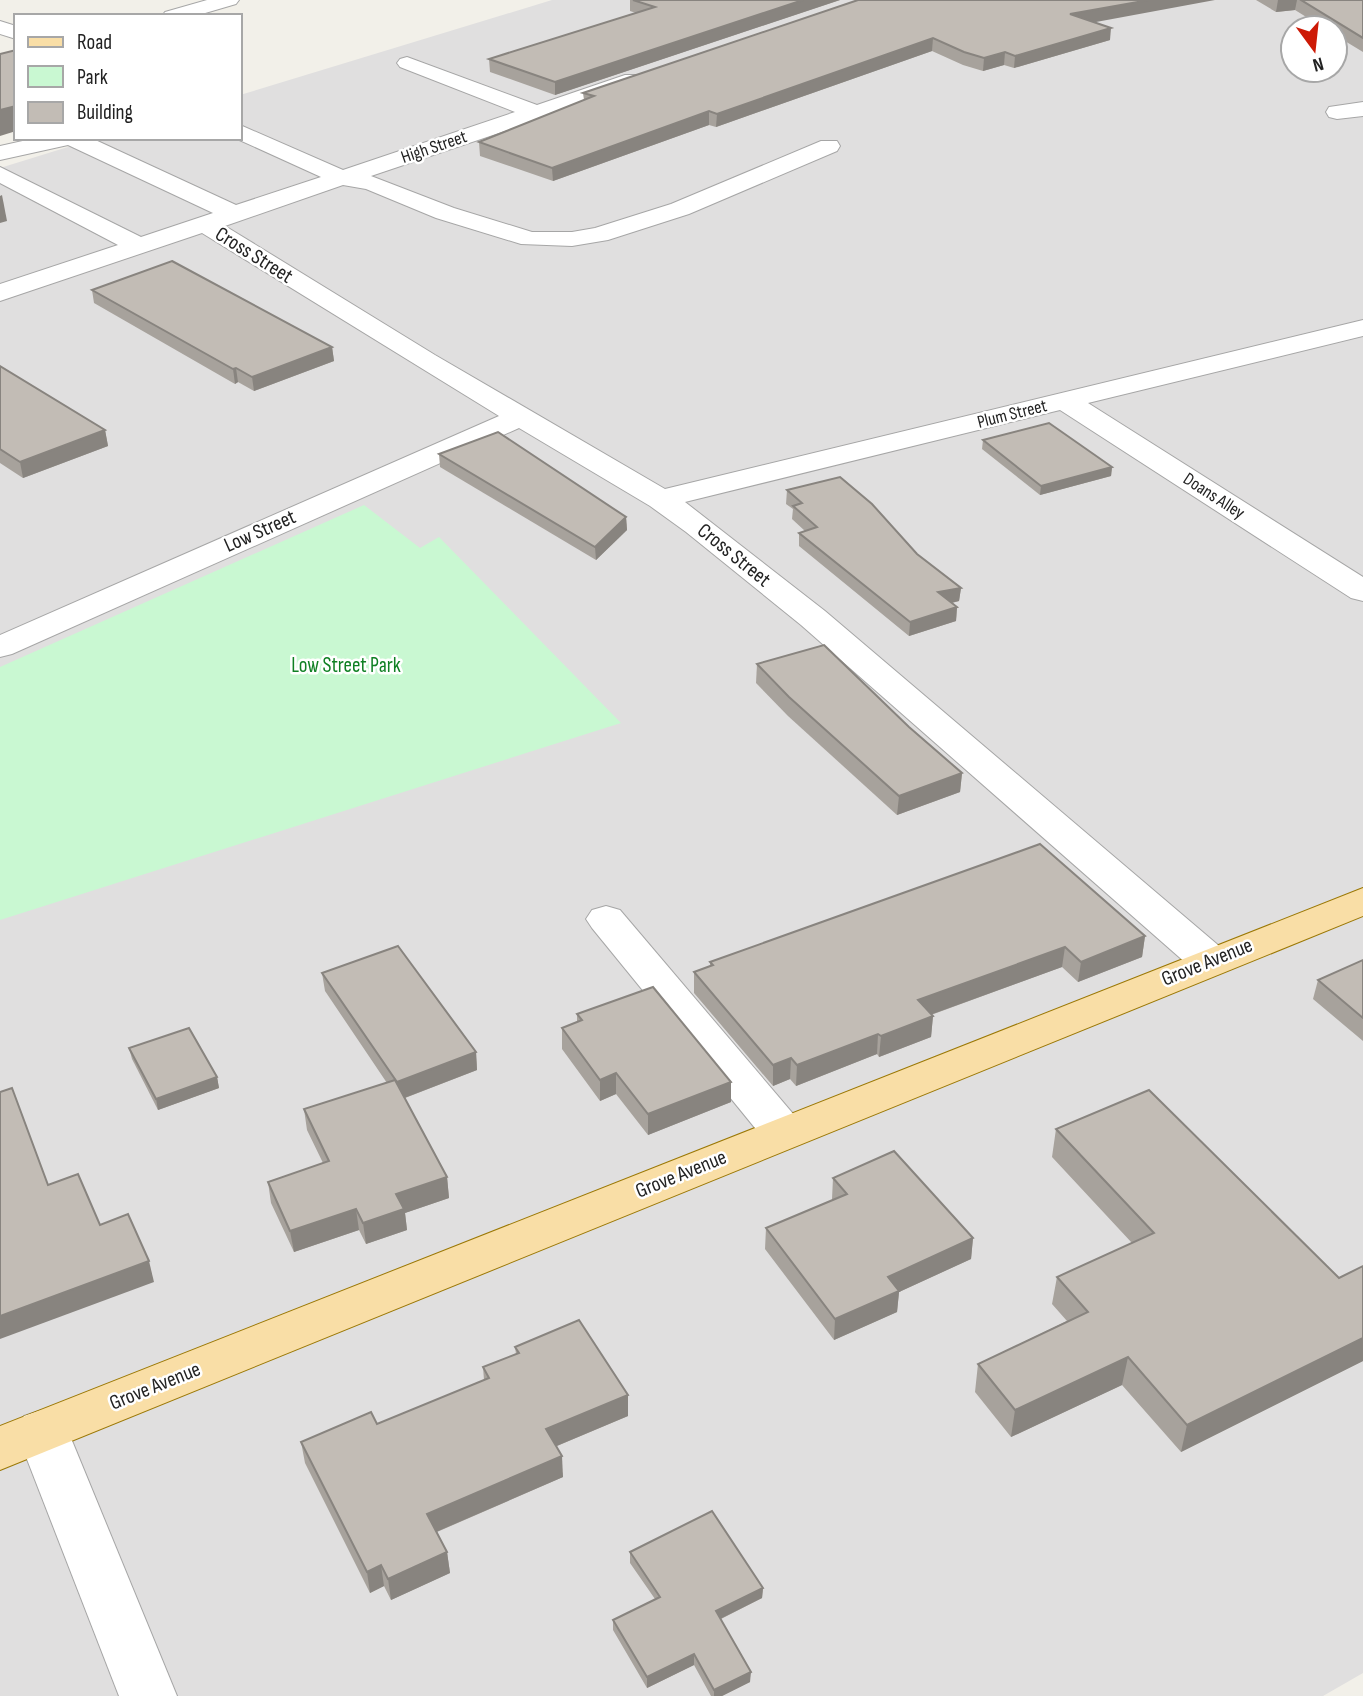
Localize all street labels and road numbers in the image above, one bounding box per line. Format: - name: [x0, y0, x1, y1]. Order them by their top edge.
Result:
- street label: High Street: [398, 126, 470, 168]
- street label: Cross Street: [210, 221, 298, 289]
- street label: Plum Street: [975, 395, 1049, 433]
- street label: Doans Alley: [1179, 468, 1249, 524]
- street label: Low Street: [220, 504, 300, 558]
- street label: Cross Street: [692, 518, 776, 592]
- street label: Grove Avenue: [1158, 932, 1256, 992]
- street label: Grove Avenue: [632, 1144, 730, 1204]
- street label: Grove Avenue: [106, 1356, 204, 1416]

